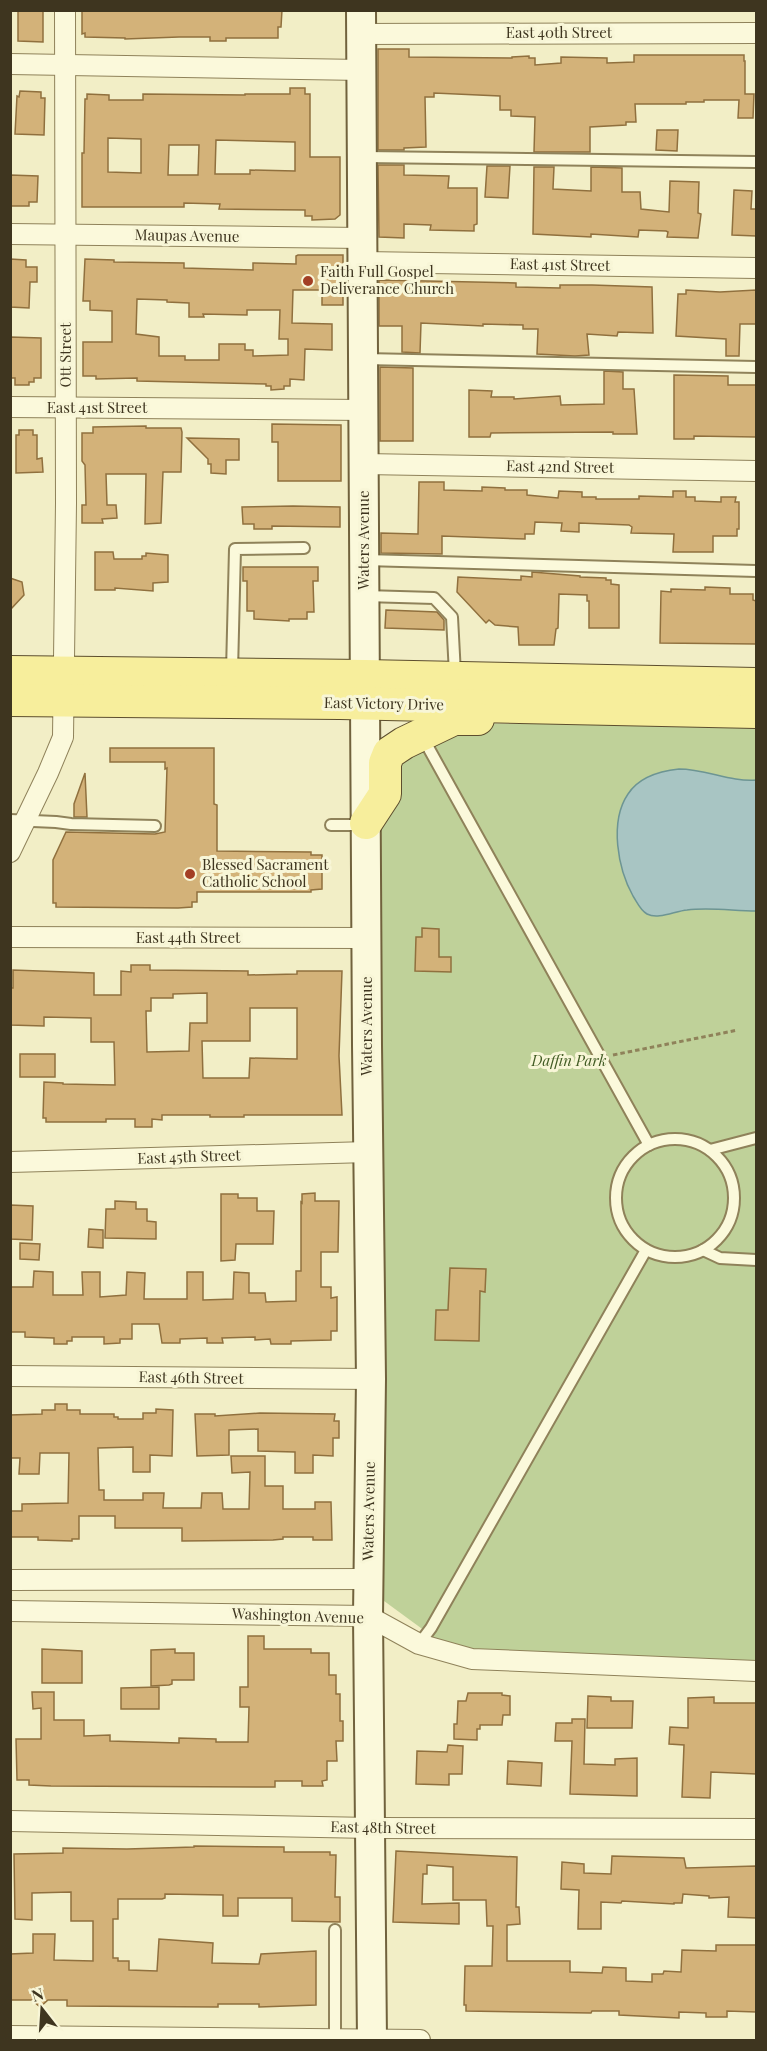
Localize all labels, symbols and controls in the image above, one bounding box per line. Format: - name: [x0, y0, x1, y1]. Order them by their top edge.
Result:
- street label: East 40th Street: [506, 22, 613, 42]
- street label: Maupas Avenue: [134, 224, 240, 246]
- street label: East 41st Street: [510, 253, 611, 275]
- place label: Faith Full Gospel Deliverance Church: [320, 261, 454, 298]
- marker: Faith Full Gospel Deliverance Church: [301, 274, 315, 288]
- street label: Ott Street: [55, 322, 75, 387]
- street label: East 41st Street: [47, 397, 148, 417]
- street label: East 42nd Street: [506, 455, 615, 477]
- street label: Waters Avenue: [353, 490, 373, 591]
- street label: East Victory Drive: [324, 692, 444, 714]
- place label: Blessed Sacrament Catholic School: [202, 854, 329, 891]
- marker: Blessed Sacrament Catholic School: [183, 867, 197, 881]
- street label: East 44th Street: [136, 927, 241, 947]
- street label: Waters Avenue: [356, 976, 376, 1077]
- park label: Daffin Park: [531, 1050, 607, 1070]
- street label: East 45th Street: [137, 1144, 242, 1168]
- street label: East 46th Street: [138, 1366, 244, 1388]
- street label: Waters Avenue: [357, 1461, 379, 1562]
- street label: Washington Avenue: [231, 1603, 364, 1627]
- street label: East 48th Street: [330, 1816, 436, 1838]
- north arrow: [12, 1979, 72, 2039]
- text: N: [29, 1982, 46, 2006]

